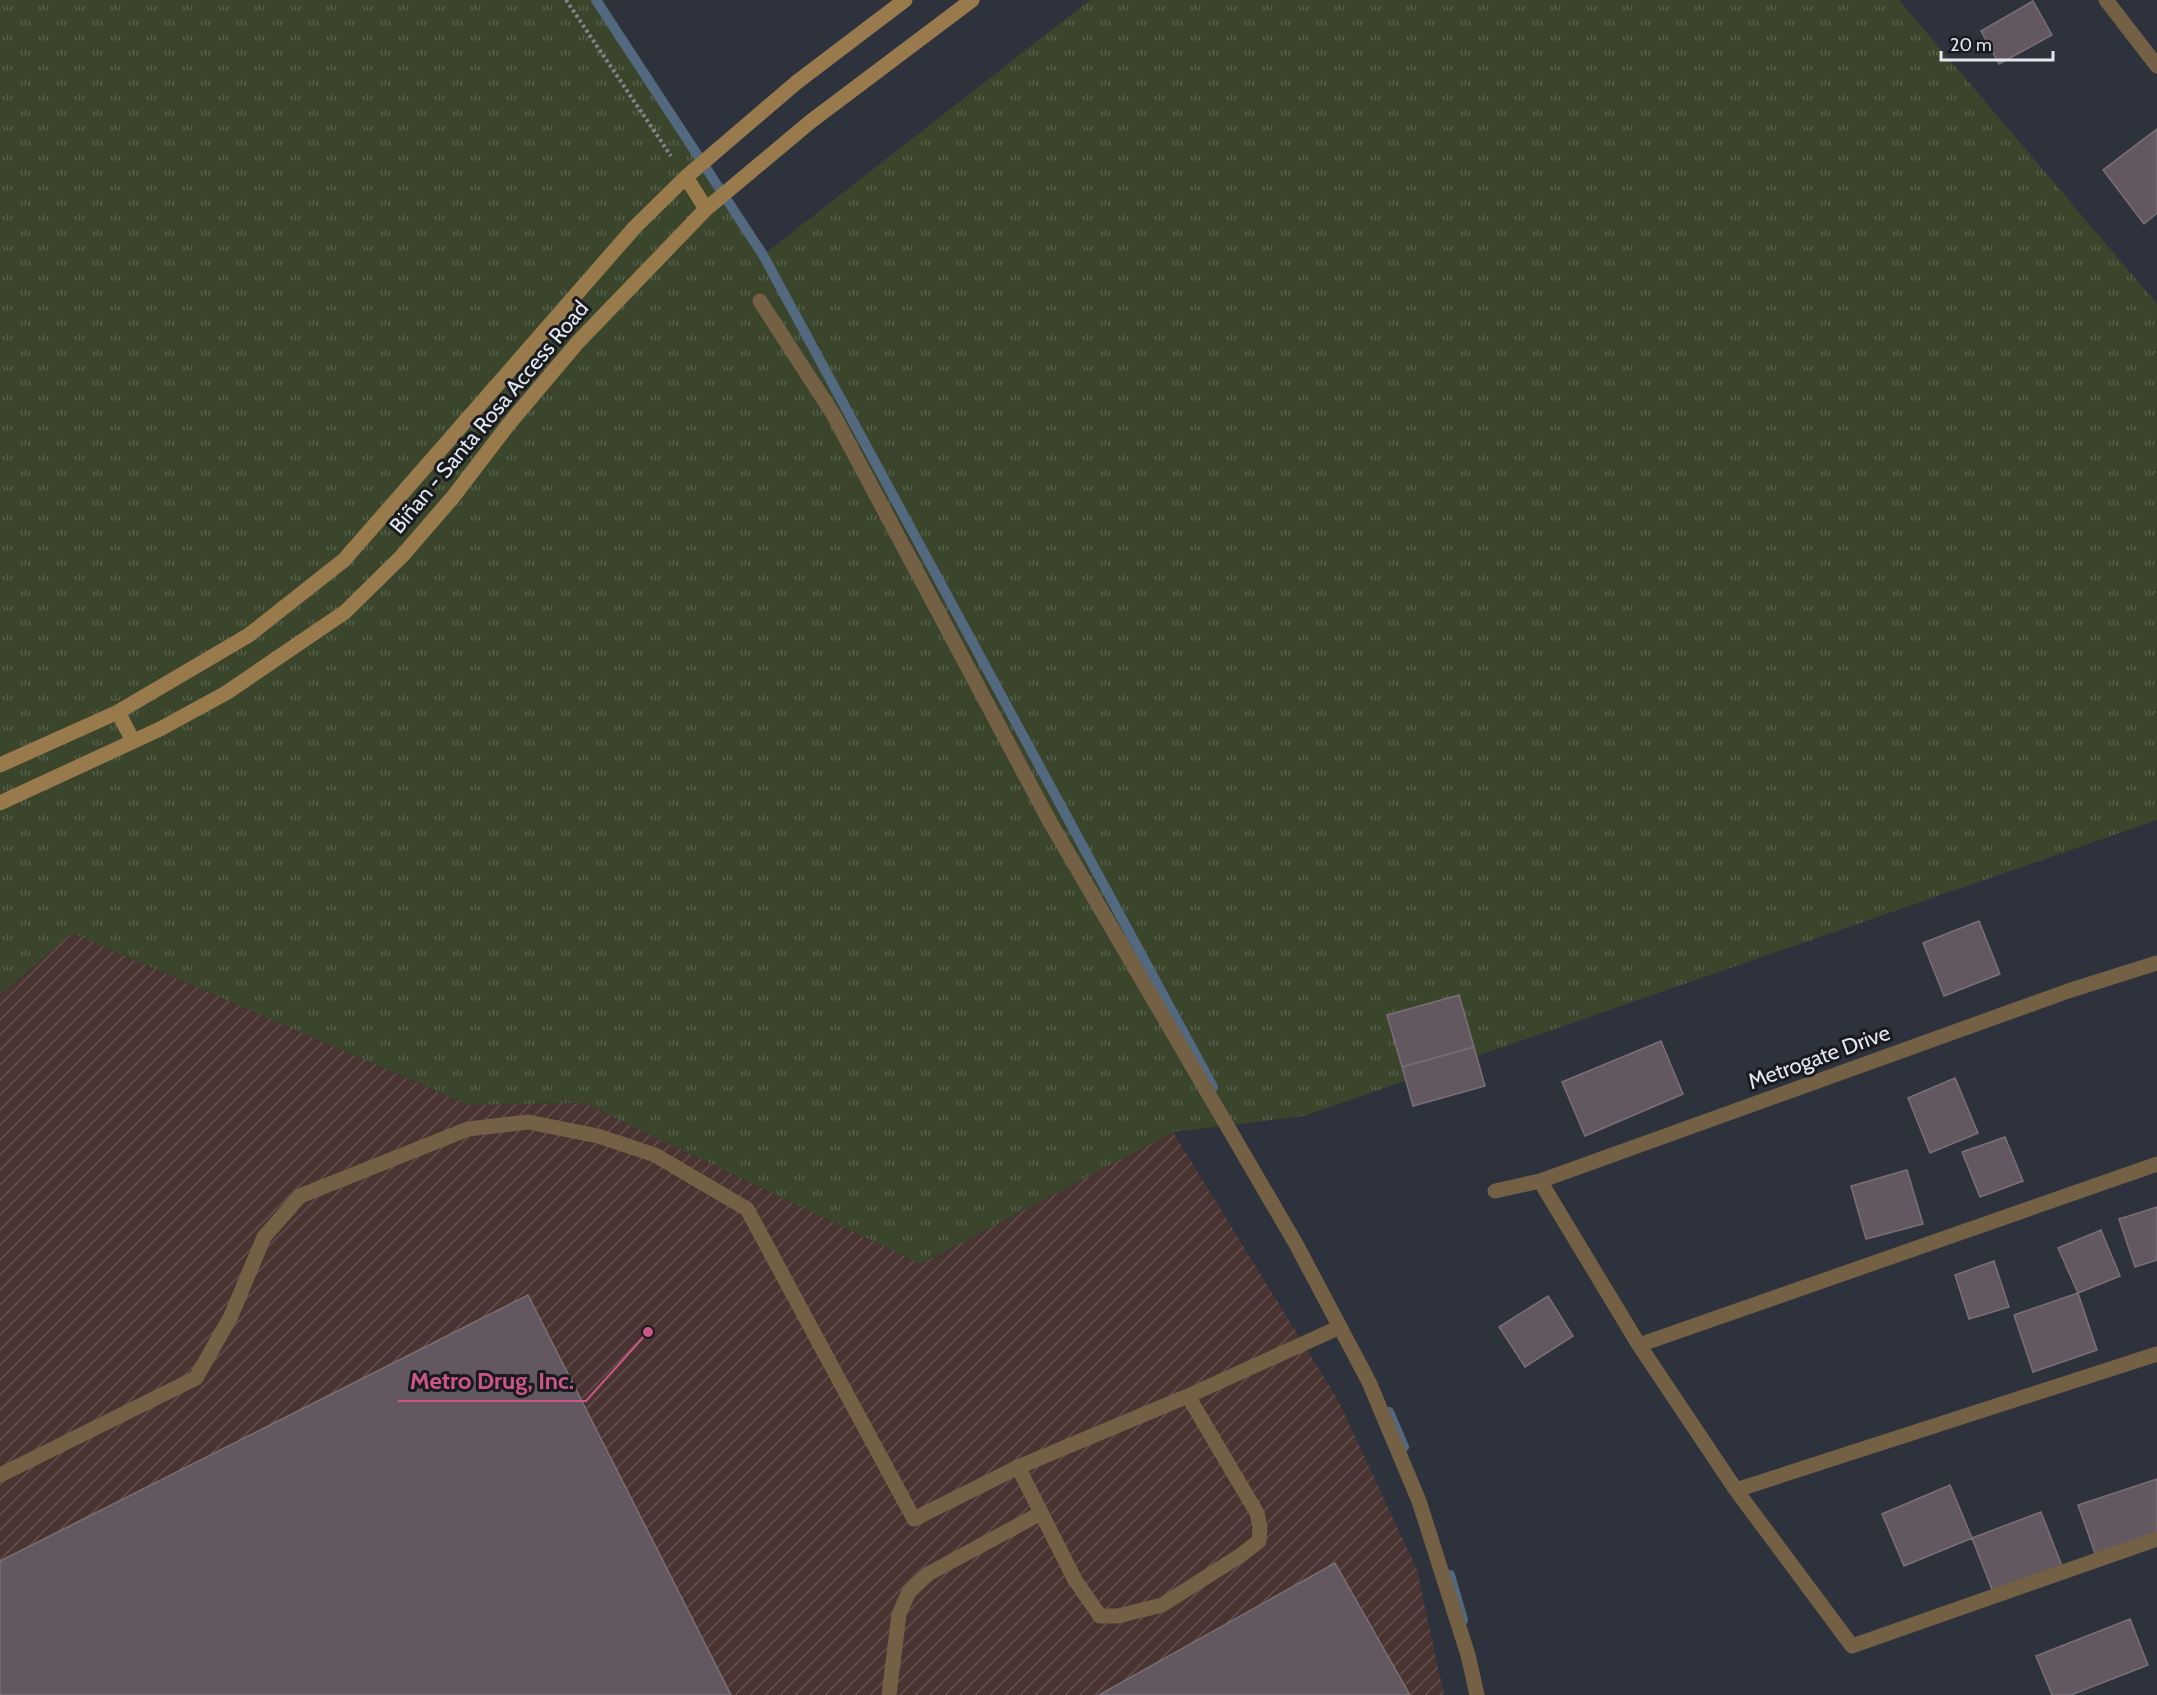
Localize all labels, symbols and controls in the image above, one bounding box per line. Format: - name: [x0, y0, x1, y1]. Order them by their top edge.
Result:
- scale bar: [1941, 24, 2054, 62]
- text: 20 m: [1950, 34, 1992, 56]
- street label: Biñan - Santa Rosa Access Road: [384, 295, 594, 539]
- street label: Metrogate Drive: [1744, 1019, 1894, 1095]
- callout: Metro Drug, Inc.: [398, 1359, 586, 1401]
- text: Metro Drug, Inc.: [410, 1366, 574, 1395]

